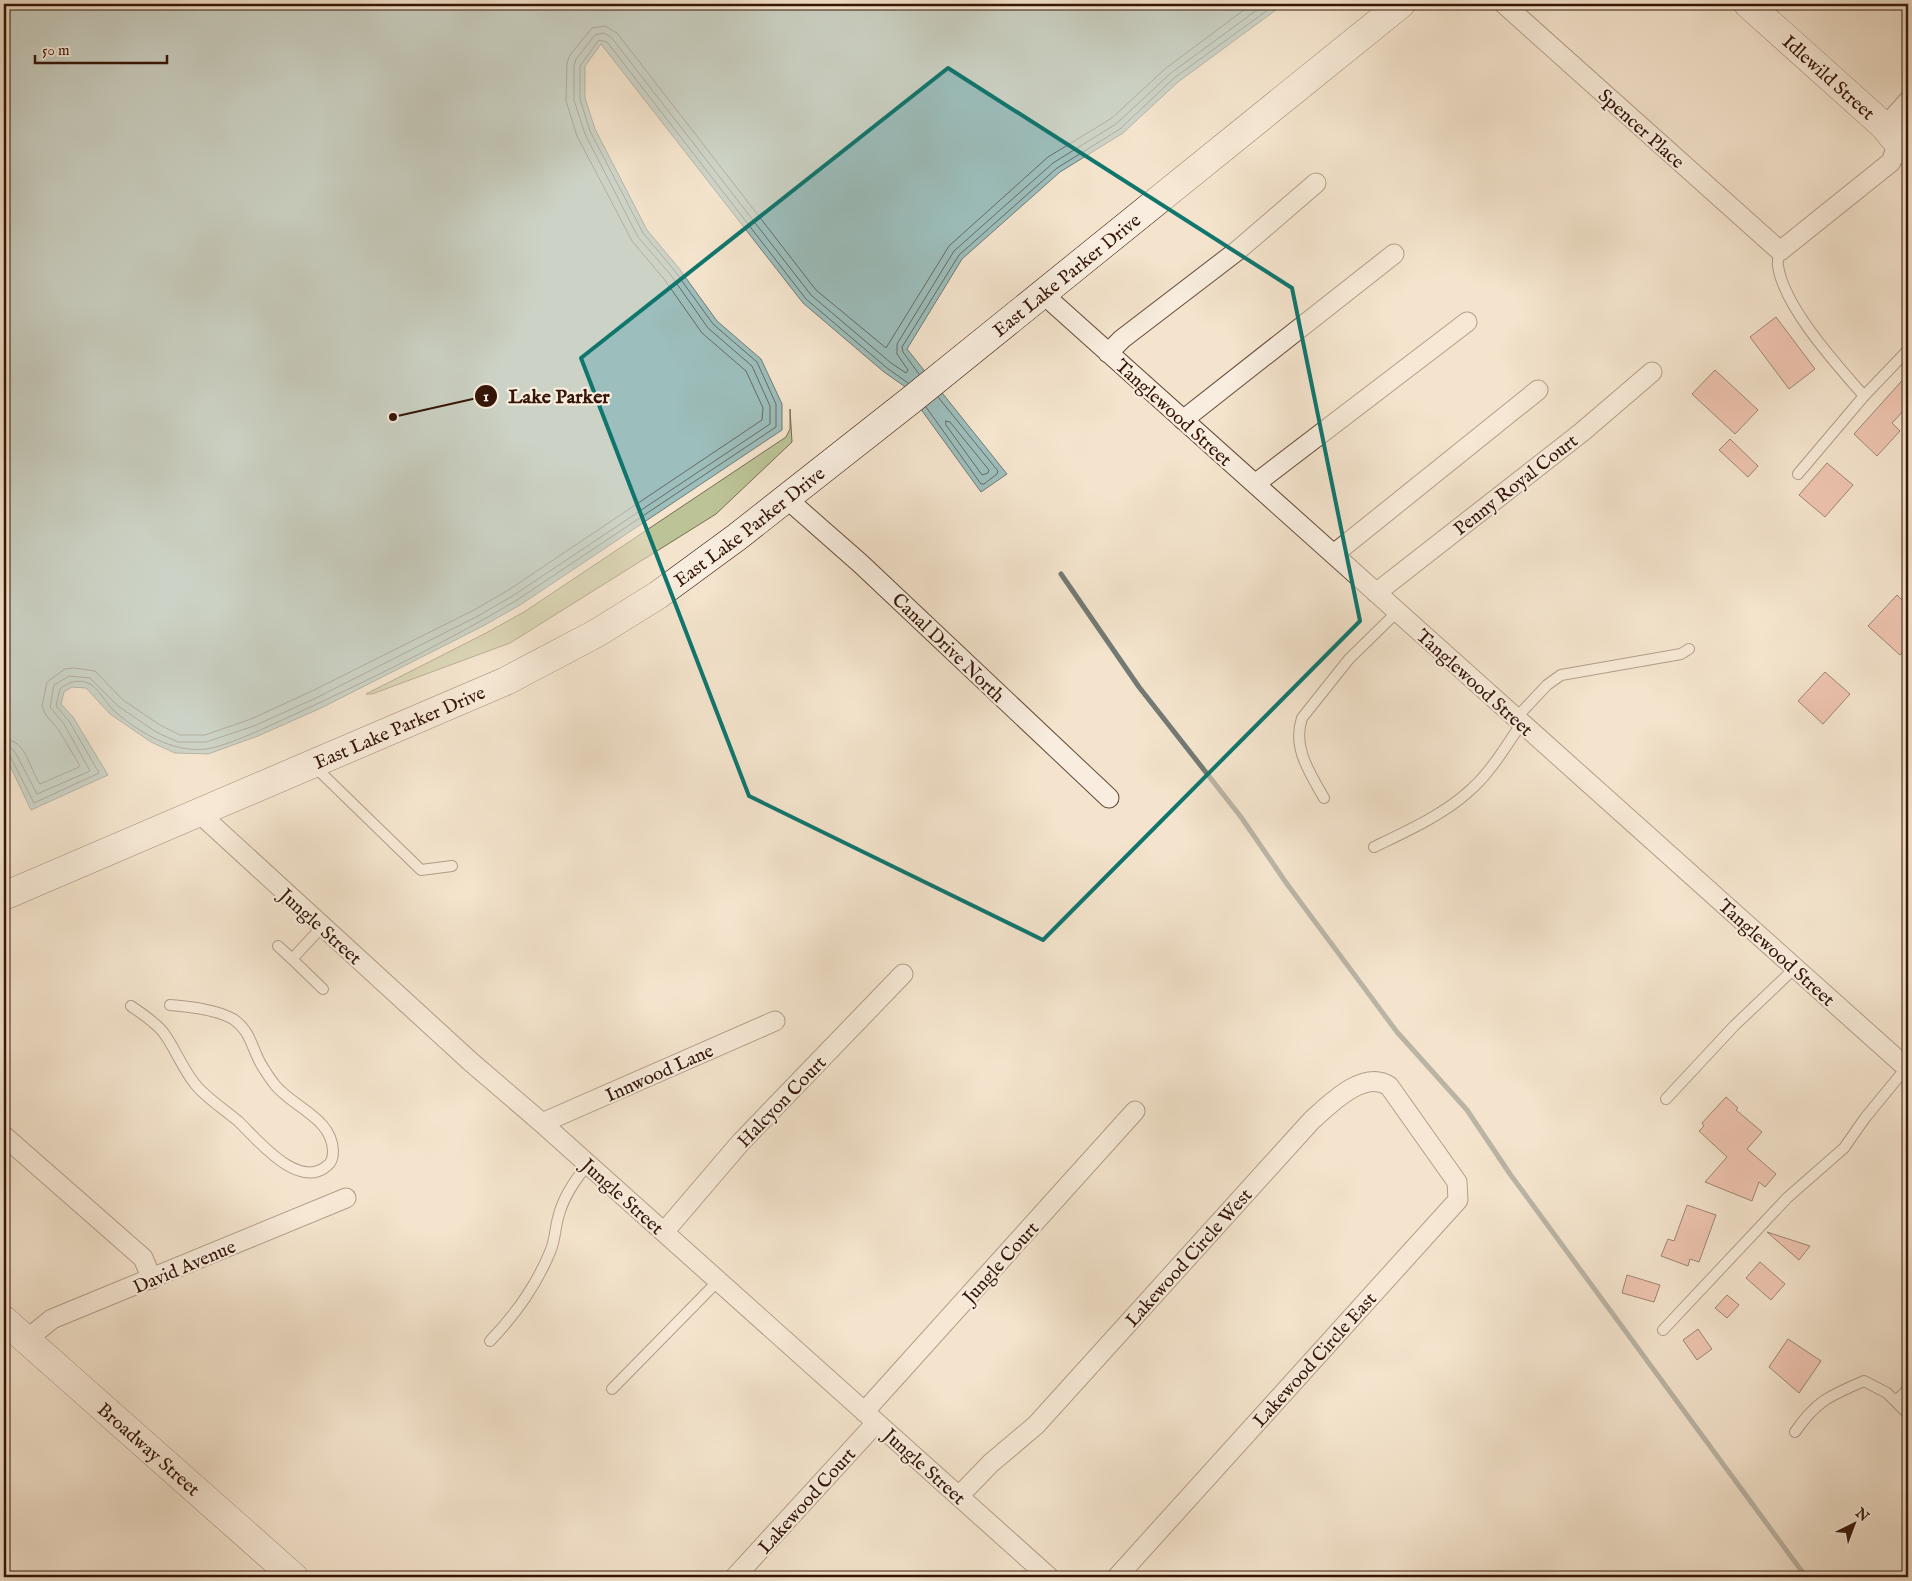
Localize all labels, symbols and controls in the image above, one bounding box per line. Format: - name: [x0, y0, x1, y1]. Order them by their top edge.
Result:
- street label: Idlewild Street: [1777, 31, 1879, 126]
- scale bar: [35, 32, 168, 64]
- text: 50 m: [42, 41, 70, 60]
- street label: Spencer Place: [1592, 84, 1689, 175]
- street label: East Lake Parker Drive: [989, 209, 1147, 343]
- street label: Tanglewood Street: [1109, 355, 1236, 473]
- callout: Lake Parker: [473, 378, 620, 413]
- text: Lake Parker: [508, 385, 610, 410]
- text: 1: [483, 387, 489, 406]
- street label: Penny Royal Court: [1449, 429, 1584, 542]
- street label: East Lake Parker Drive: [670, 462, 831, 593]
- street label: Canal Drive North: [886, 589, 1009, 708]
- street label: Tanglewood Street: [1410, 625, 1537, 743]
- street label: East Lake Parker Drive: [311, 681, 489, 776]
- street label: Jungle Street: [272, 883, 366, 971]
- street label: Tanglewood Street: [1712, 895, 1839, 1013]
- street label: Innwood Lane: [602, 1039, 718, 1108]
- street label: Halcyon Court: [733, 1051, 833, 1153]
- street label: Jungle Street: [574, 1153, 668, 1241]
- street label: Lakewood Circle West: [1121, 1184, 1258, 1333]
- street label: Jungle Court: [957, 1217, 1045, 1311]
- street label: David Avenue: [130, 1235, 240, 1300]
- street label: Lakewood Circle East: [1248, 1287, 1383, 1433]
- street label: Broadway Street: [92, 1398, 205, 1502]
- street label: Jungle Street: [876, 1423, 970, 1511]
- street label: Lakewood Court: [754, 1443, 862, 1559]
- north arrow: [1830, 1498, 1880, 1548]
- text: N: [1851, 1504, 1873, 1526]

